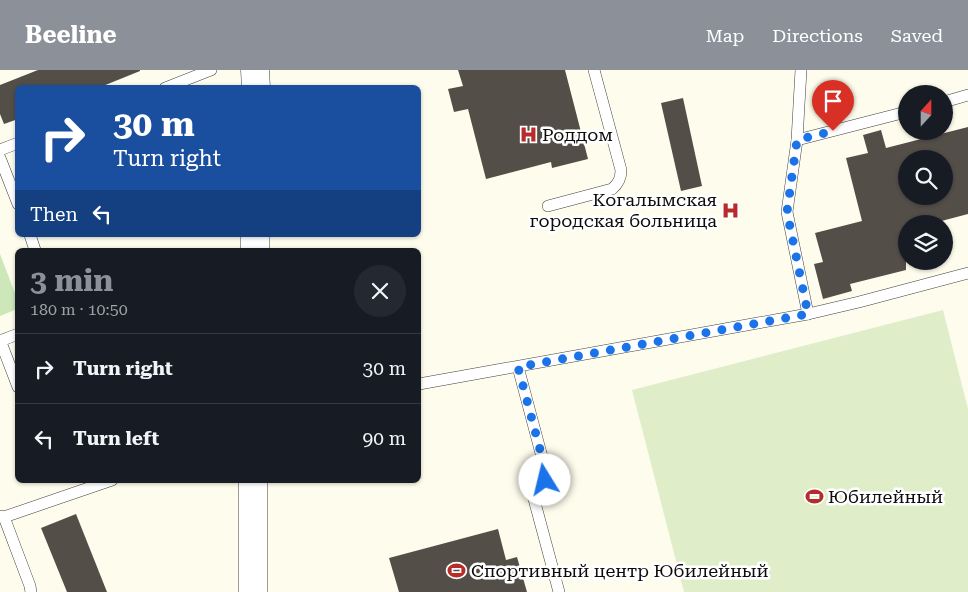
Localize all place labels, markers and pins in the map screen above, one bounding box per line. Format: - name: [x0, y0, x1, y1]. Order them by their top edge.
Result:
- pin: [812, 80, 854, 131]
- place label: Роддом: [542, 124, 613, 145]
- hospital icon: Роддом: [518, 125, 538, 145]
- place label: Когалымская городская больница: [530, 189, 717, 231]
- hospital icon: Когалымская городская больница: [721, 200, 741, 220]
- place label: Юбилейный: [828, 486, 943, 507]
- sports icon: Юбилейный: [804, 487, 824, 507]
- place label: Спортивный центр Юбилейный: [471, 560, 769, 581]
- sports icon: Спортивный центр Юбилейный: [447, 561, 467, 581]

